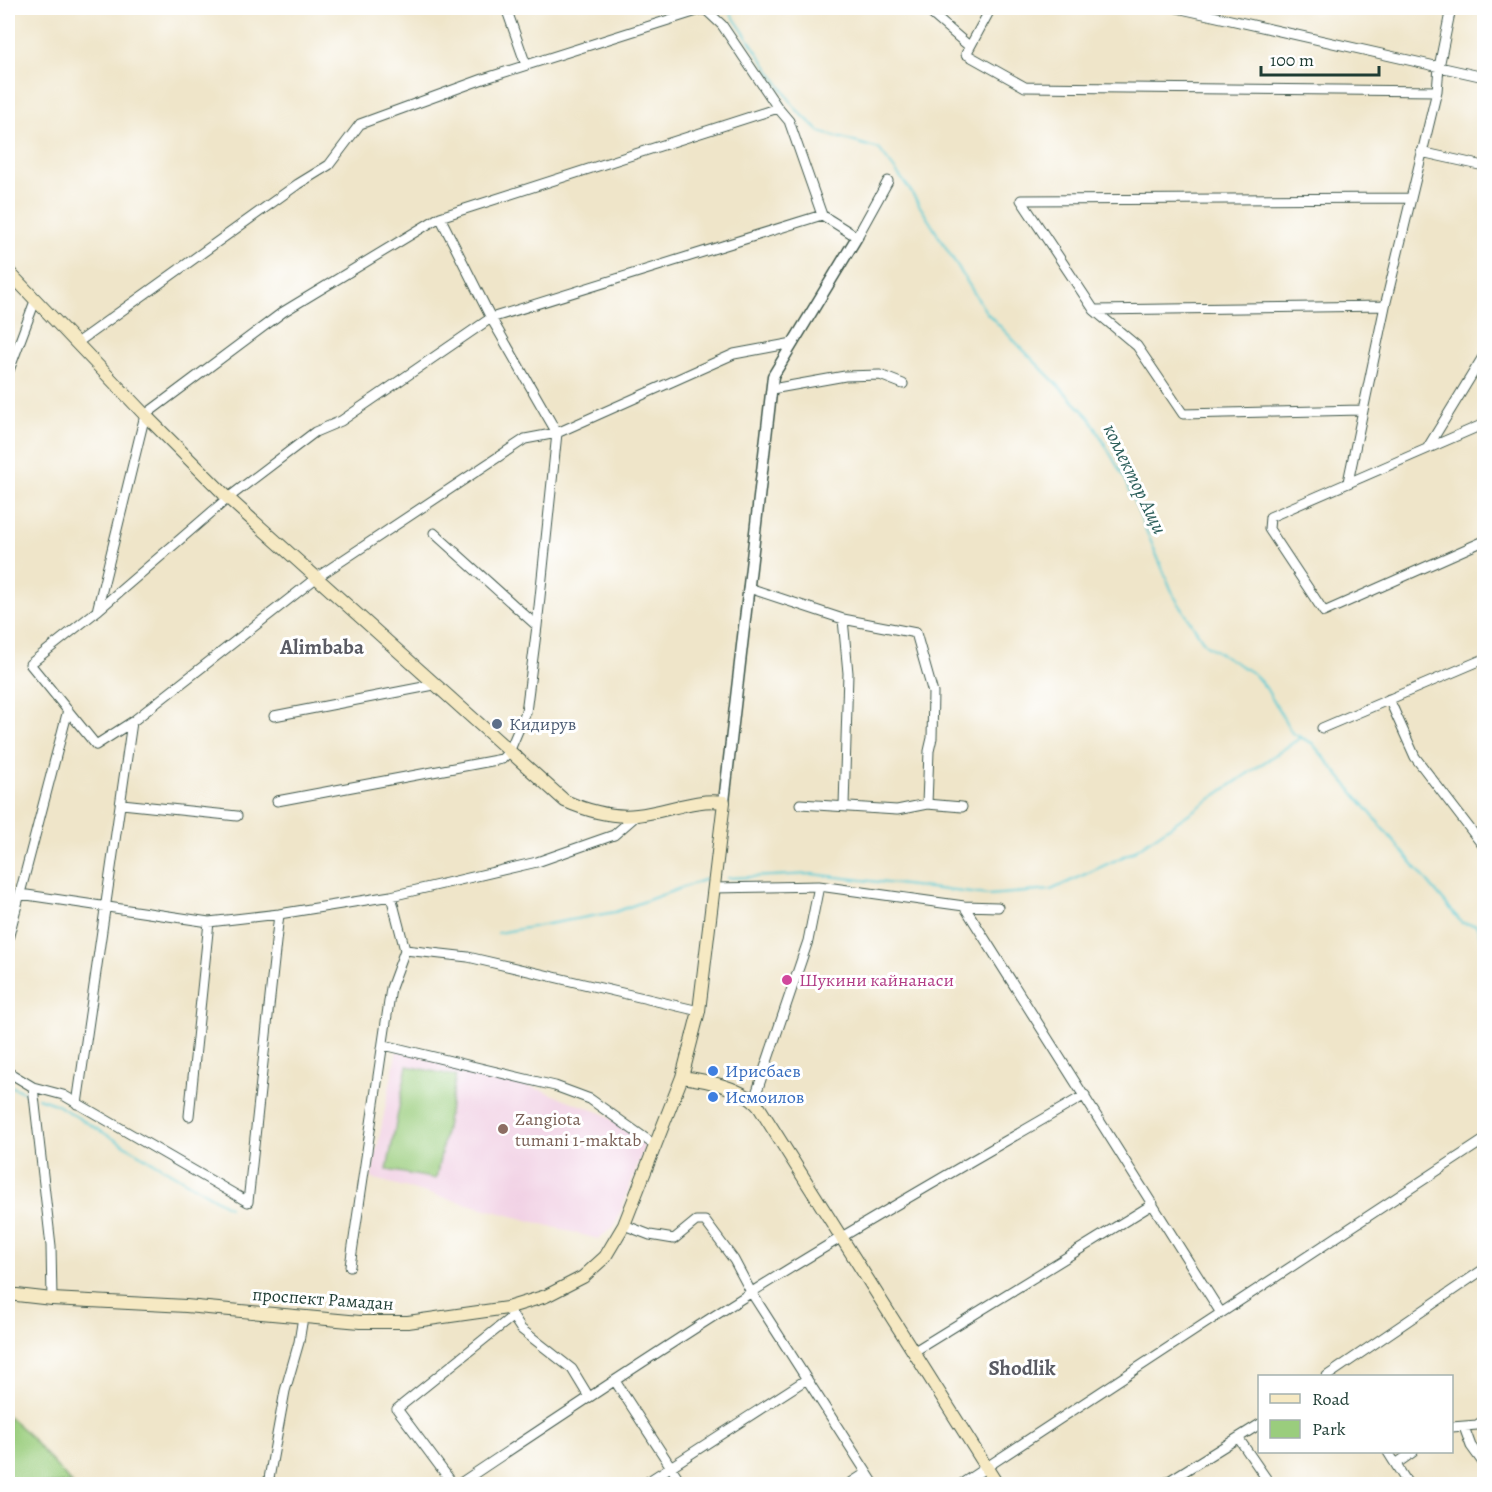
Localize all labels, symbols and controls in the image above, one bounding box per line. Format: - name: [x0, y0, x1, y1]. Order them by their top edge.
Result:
- scale bar: [1261, 39, 1380, 77]
- text: 100 m: [1270, 48, 1314, 72]
- water label: коллектор Ащи: [1097, 419, 1173, 539]
- district label: Alimbaba: [279, 633, 365, 661]
- place label: Кидирув: [509, 712, 576, 736]
- marker: Кидирув: [490, 717, 504, 731]
- place label: Шукини кайнанаси: [799, 968, 954, 992]
- marker: Шукини кайнанаси: [780, 973, 794, 987]
- place label: Ирисбаев: [725, 1059, 801, 1083]
- marker: Ирисбаев: [706, 1064, 720, 1078]
- place label: Исмоилов: [725, 1085, 804, 1109]
- marker: Исмоилов: [706, 1090, 720, 1104]
- place label: Zangiota tumani 1-maktab: [515, 1107, 641, 1152]
- marker: Zangiota tumani 1-maktab: [496, 1122, 510, 1136]
- street label: проспект Рамадан: [251, 1282, 395, 1316]
- district label: Shodlik: [988, 1354, 1056, 1382]
- legend: [1258, 1375, 1453, 1453]
- text: Road: [1312, 1387, 1350, 1411]
- text: Park: [1312, 1417, 1346, 1441]

